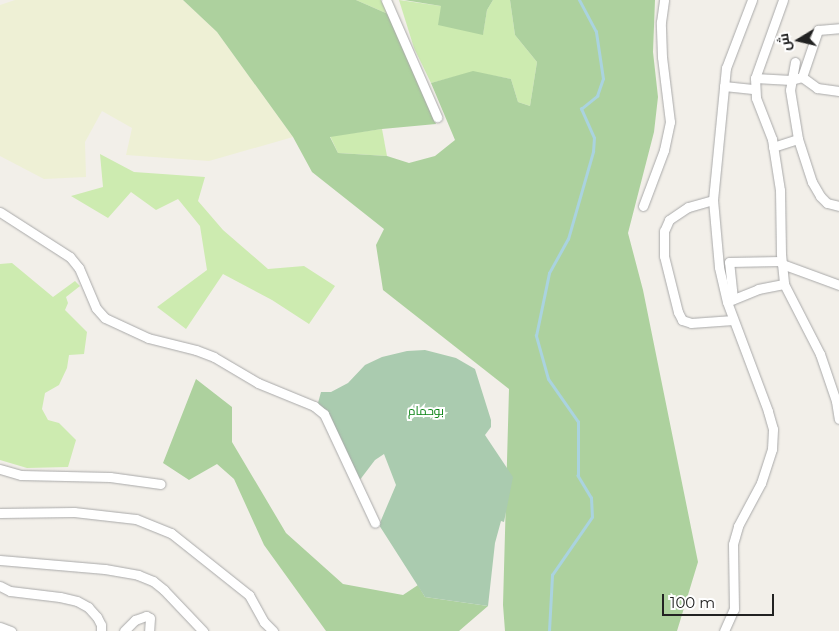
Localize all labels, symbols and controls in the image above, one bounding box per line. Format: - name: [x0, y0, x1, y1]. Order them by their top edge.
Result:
- north arrow: [774, 15, 824, 65]
- text: ش: [774, 32, 794, 53]
- park label: بوحمام: [408, 404, 444, 418]
- scale bar: [664, 584, 776, 616]
- text: 100 m: [670, 593, 715, 612]

